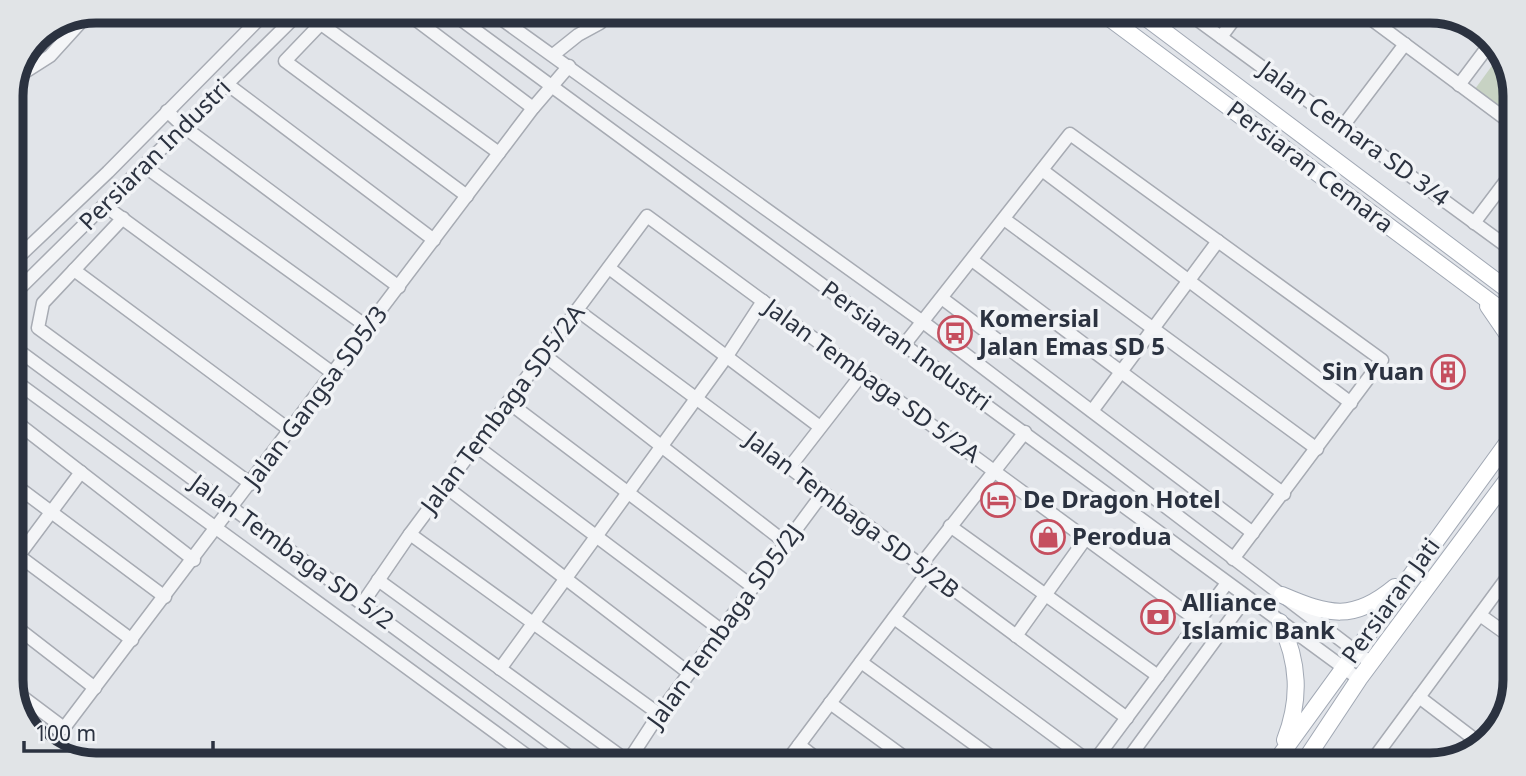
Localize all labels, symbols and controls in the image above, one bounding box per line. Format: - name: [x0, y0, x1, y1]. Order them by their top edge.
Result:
- street label: Jalan Cemara SD 3/4: [1251, 51, 1457, 213]
- street label: Persiaran Industri: [71, 71, 237, 237]
- street label: Persiaran Cemara: [1221, 92, 1401, 239]
- street label: Persiaran Industri: [816, 272, 998, 417]
- street label: Jalan Tembaga SD 5/2A: [757, 289, 988, 470]
- street label: Jalan Tembaga SD5/2A: [411, 296, 592, 521]
- street label: Jalan Gangsa SD5/3: [234, 298, 394, 495]
- place label: Komersial Jalan Emas SD 5: [977, 301, 1165, 362]
- bus stop icon: Komersial Jalan Emas SD 5: [936, 314, 974, 352]
- building icon: Sin Yuan: [1429, 353, 1467, 391]
- place label: Sin Yuan: [1322, 354, 1424, 387]
- street label: Jalan Tembaga SD 5/2B: [738, 421, 967, 605]
- street label: Jalan Tembaga SD 5/2: [183, 464, 401, 636]
- hotel icon: De Dragon Hotel: [979, 481, 1017, 519]
- place label: De Dragon Hotel: [1023, 482, 1221, 515]
- street label: Jalan Tembaga SD5/2J: [637, 516, 809, 735]
- shop icon: Perodua: [1029, 518, 1067, 556]
- place label: Perodua: [1072, 519, 1172, 552]
- street label: Persiaran Jati: [1333, 531, 1447, 670]
- place label: Alliance Islamic Bank: [1182, 585, 1335, 646]
- bank icon: Alliance Islamic Bank: [1139, 598, 1177, 636]
- scale bar: [24, 710, 214, 754]
- text: 100 m: [35, 719, 96, 747]

